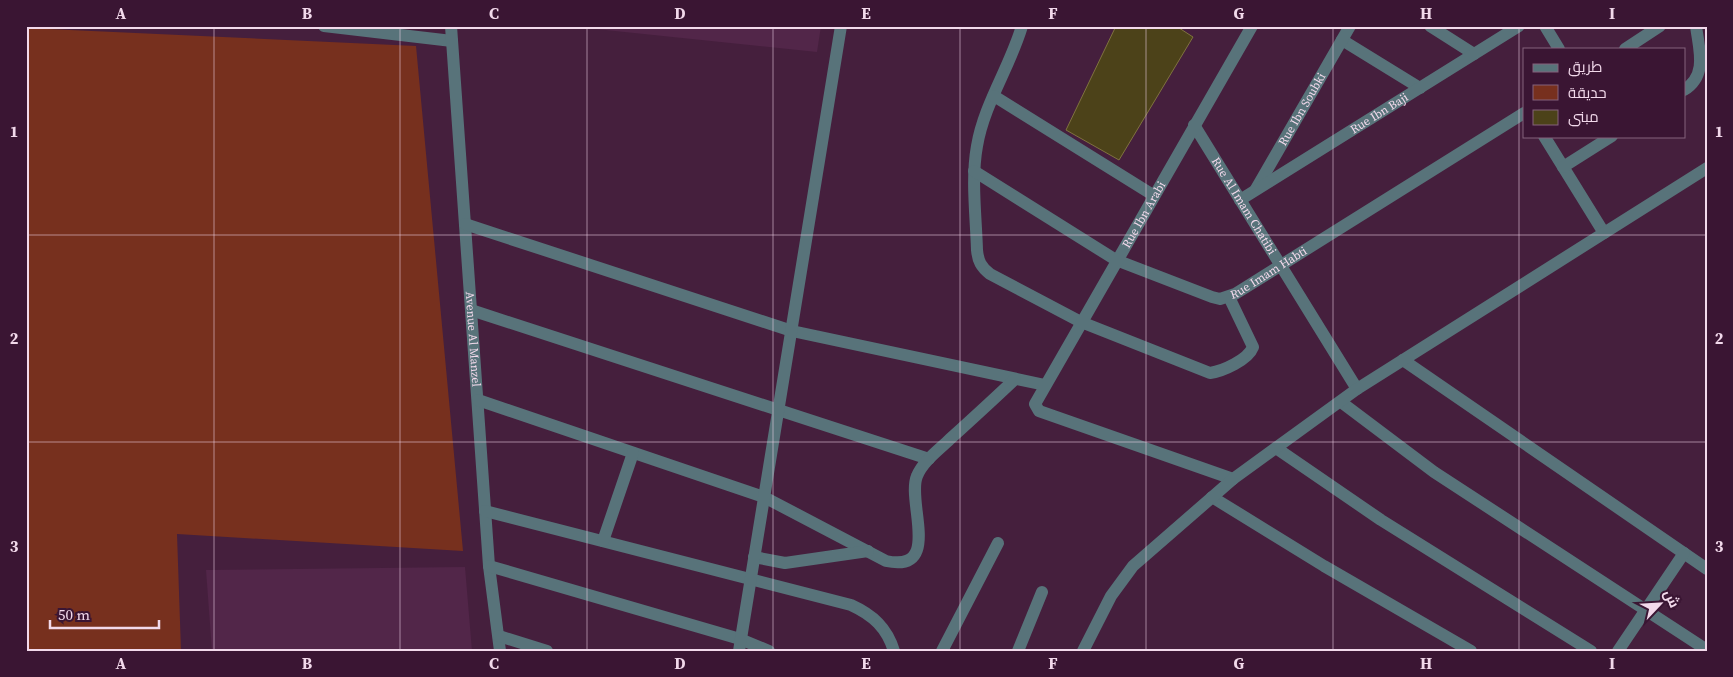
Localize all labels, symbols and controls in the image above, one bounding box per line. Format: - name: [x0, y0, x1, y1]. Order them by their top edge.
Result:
- text: A: [116, 2, 127, 24]
- text: B: [302, 2, 313, 24]
- text: C: [489, 2, 499, 24]
- text: D: [674, 2, 686, 24]
- text: E: [861, 2, 871, 24]
- text: F: [1048, 2, 1058, 24]
- text: G: [1234, 2, 1245, 24]
- text: H: [1420, 2, 1432, 24]
- text: I: [1609, 2, 1615, 24]
- legend: [1523, 48, 1686, 138]
- text: طريق: [1568, 56, 1602, 77]
- street label: Rue Ibn Soubki: [1275, 70, 1329, 149]
- text: حديقة: [1568, 82, 1607, 103]
- street label: Rue Ibn Baji: [1347, 89, 1412, 137]
- text: مبنى: [1568, 106, 1599, 127]
- text: 1: [10, 120, 18, 142]
- text: 1: [1715, 120, 1723, 142]
- street label: Rue Al Imam Chatibi: [1208, 154, 1280, 258]
- street label: Rue Ibn Arabi: [1118, 178, 1169, 251]
- street label: Rue Imam Habti: [1228, 243, 1310, 303]
- street label: Avenue Al Manzel: [462, 291, 484, 388]
- text: 2: [10, 327, 19, 349]
- text: 2: [1715, 327, 1724, 349]
- text: 3: [10, 535, 19, 557]
- text: 3: [1715, 535, 1724, 557]
- north arrow: [1636, 580, 1686, 630]
- text: ش: [1659, 586, 1685, 611]
- scale bar: [50, 597, 159, 629]
- text: 50 m: [58, 604, 90, 625]
- text: A: [116, 652, 127, 674]
- text: B: [302, 652, 313, 674]
- text: C: [489, 652, 499, 674]
- text: D: [674, 652, 686, 674]
- text: E: [861, 652, 871, 674]
- text: F: [1048, 652, 1058, 674]
- text: G: [1234, 652, 1245, 674]
- text: H: [1420, 652, 1432, 674]
- text: I: [1609, 652, 1615, 674]

